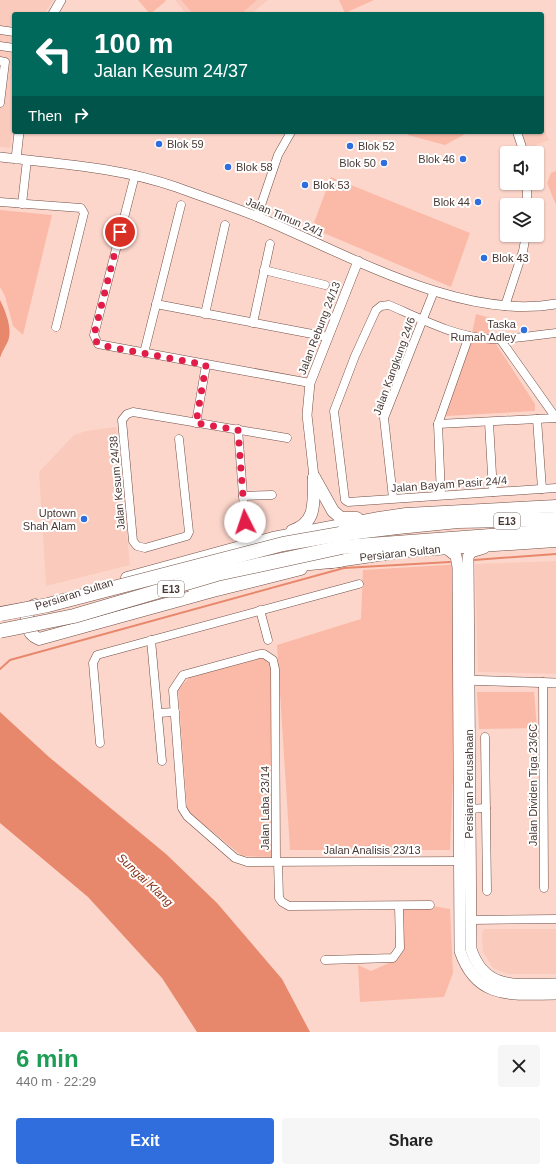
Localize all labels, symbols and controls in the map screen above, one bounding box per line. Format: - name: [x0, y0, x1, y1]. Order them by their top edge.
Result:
- icon: left: [28, 28, 80, 80]
- text: 100 m: [94, 28, 173, 59]
- text: Jalan Kesum 24/37: [94, 61, 248, 81]
- icon: right: [70, 104, 92, 126]
- text: Then: [28, 107, 62, 124]
- place label: Blok 59: [167, 138, 204, 150]
- marker: Blok 59: [154, 139, 164, 149]
- place label: Blok 52: [358, 140, 395, 152]
- marker: Blok 52: [345, 141, 355, 151]
- map controls: [500, 146, 544, 242]
- button: sound: [500, 146, 544, 190]
- place label: Blok 46: [418, 153, 455, 165]
- marker: Blok 46: [458, 154, 468, 164]
- place label: Blok 50: [339, 157, 376, 169]
- marker: Blok 50: [379, 158, 389, 168]
- place label: Blok 58: [236, 161, 273, 173]
- marker: Blok 58: [223, 162, 233, 172]
- place label: Blok 53: [313, 179, 350, 191]
- marker: Blok 53: [300, 180, 310, 190]
- street label: Jalan Timun 24/1: [244, 195, 326, 239]
- place label: Blok 44: [433, 196, 470, 208]
- marker: Blok 44: [473, 197, 483, 207]
- button: layers: [500, 198, 544, 242]
- pin: [103, 215, 137, 249]
- icon: arrive: [109, 221, 131, 243]
- place label: Blok 43: [492, 252, 529, 264]
- marker: Blok 43: [479, 253, 489, 263]
- street label: Jalan Rebung 24/13: [296, 280, 342, 376]
- street label: Jalan Kangkung 24/6: [371, 315, 417, 417]
- place label: Taska Rumah Adley: [451, 318, 517, 343]
- marker: Taska Rumah Adley: [519, 325, 529, 335]
- street label: Jalan Kesum 24/38: [107, 436, 127, 530]
- street label: Jalan Bayam Pasir 24/4: [391, 474, 507, 494]
- position arrow: [224, 501, 266, 543]
- place label: Uptown Shah Alam: [23, 507, 76, 532]
- road number: E13: [494, 513, 520, 529]
- marker: Uptown Shah Alam: [79, 514, 89, 524]
- street label: Persiaran Sultan: [359, 543, 441, 563]
- street label: Persiaran Sultan: [33, 576, 115, 612]
- road number: E13: [158, 581, 184, 597]
- street label: Jalan Dividen Tiga 23/6C: [527, 724, 539, 846]
- street label: Persiaran Perusahaan: [463, 729, 475, 839]
- street label: Jalan Laba 23/14: [259, 766, 271, 850]
- street label: Jalan Analisis 23/13: [323, 844, 421, 856]
- water label: Sungai Klang: [114, 851, 176, 910]
- text: 6 min: [16, 1045, 79, 1072]
- button: close: [498, 1045, 540, 1087]
- text: 440 m · 22:29: [16, 1074, 96, 1089]
- button: Exit: [16, 1118, 274, 1164]
- button: Share: [282, 1118, 540, 1164]

